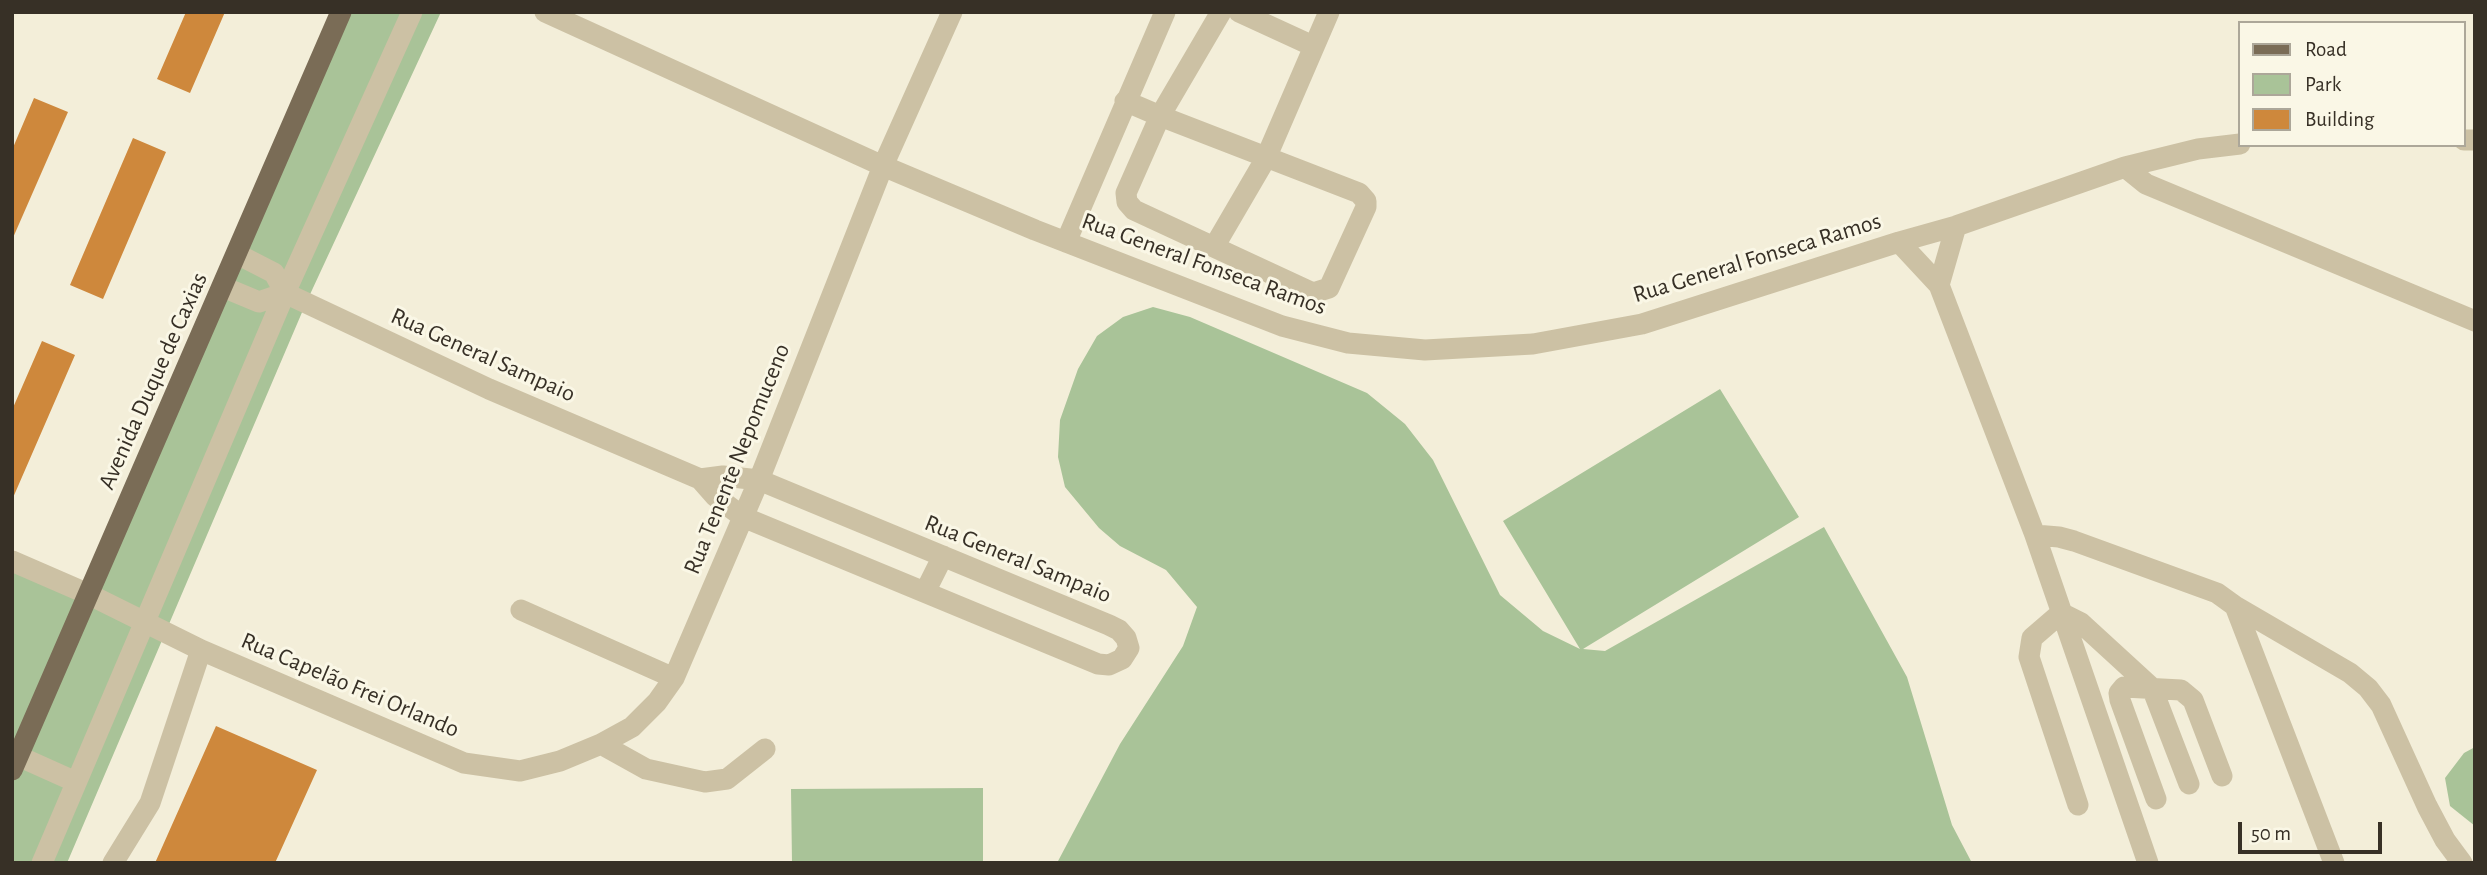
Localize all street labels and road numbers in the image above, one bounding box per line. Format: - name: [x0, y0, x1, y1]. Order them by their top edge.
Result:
- street label: Rua General Fonseca Ramos: [1078, 206, 1330, 322]
- street label: Rua General Fonseca Ramos: [1629, 207, 1885, 309]
- street label: Avenida Duque de Caxias: [92, 268, 214, 494]
- street label: Rua General Sampaio: [386, 301, 580, 409]
- street label: Rua Tenente Nepomuceno: [678, 339, 796, 579]
- street label: Rua General Sampaio: [920, 508, 1116, 610]
- street label: Rua Capelão Frei Orlando: [237, 626, 463, 744]

